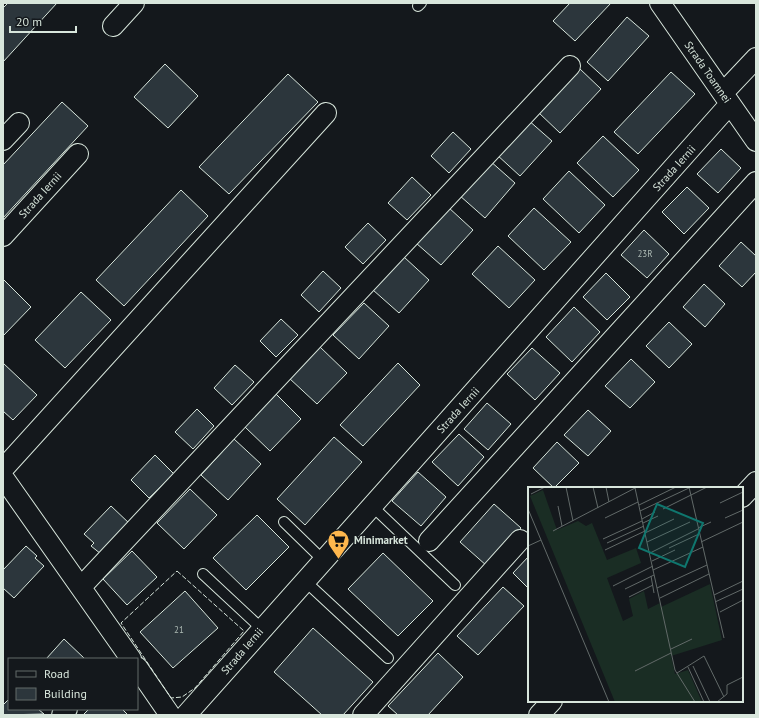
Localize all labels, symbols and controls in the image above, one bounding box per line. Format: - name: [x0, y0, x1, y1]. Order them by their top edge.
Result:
- scale bar: [10, 8, 76, 34]
- text: 20 m: [16, 14, 42, 29]
- street label: Strada Toamnei: [682, 38, 734, 106]
- street label: Strada Iernii: [650, 142, 698, 194]
- street label: Strada Iernii: [16, 169, 64, 221]
- house number: 23R: [637, 248, 653, 259]
- street label: Strada Iernii: [434, 384, 482, 436]
- inset map: [528, 487, 743, 702]
- supermarket icon: Minimarket: [326, 527, 352, 560]
- place label: Minimarket: [354, 533, 408, 547]
- house number: 21: [174, 624, 184, 635]
- street label: Strada Iernii: [218, 625, 266, 677]
- legend: [8, 658, 138, 710]
- text: Road: [44, 666, 69, 681]
- text: Building: [44, 686, 87, 701]

